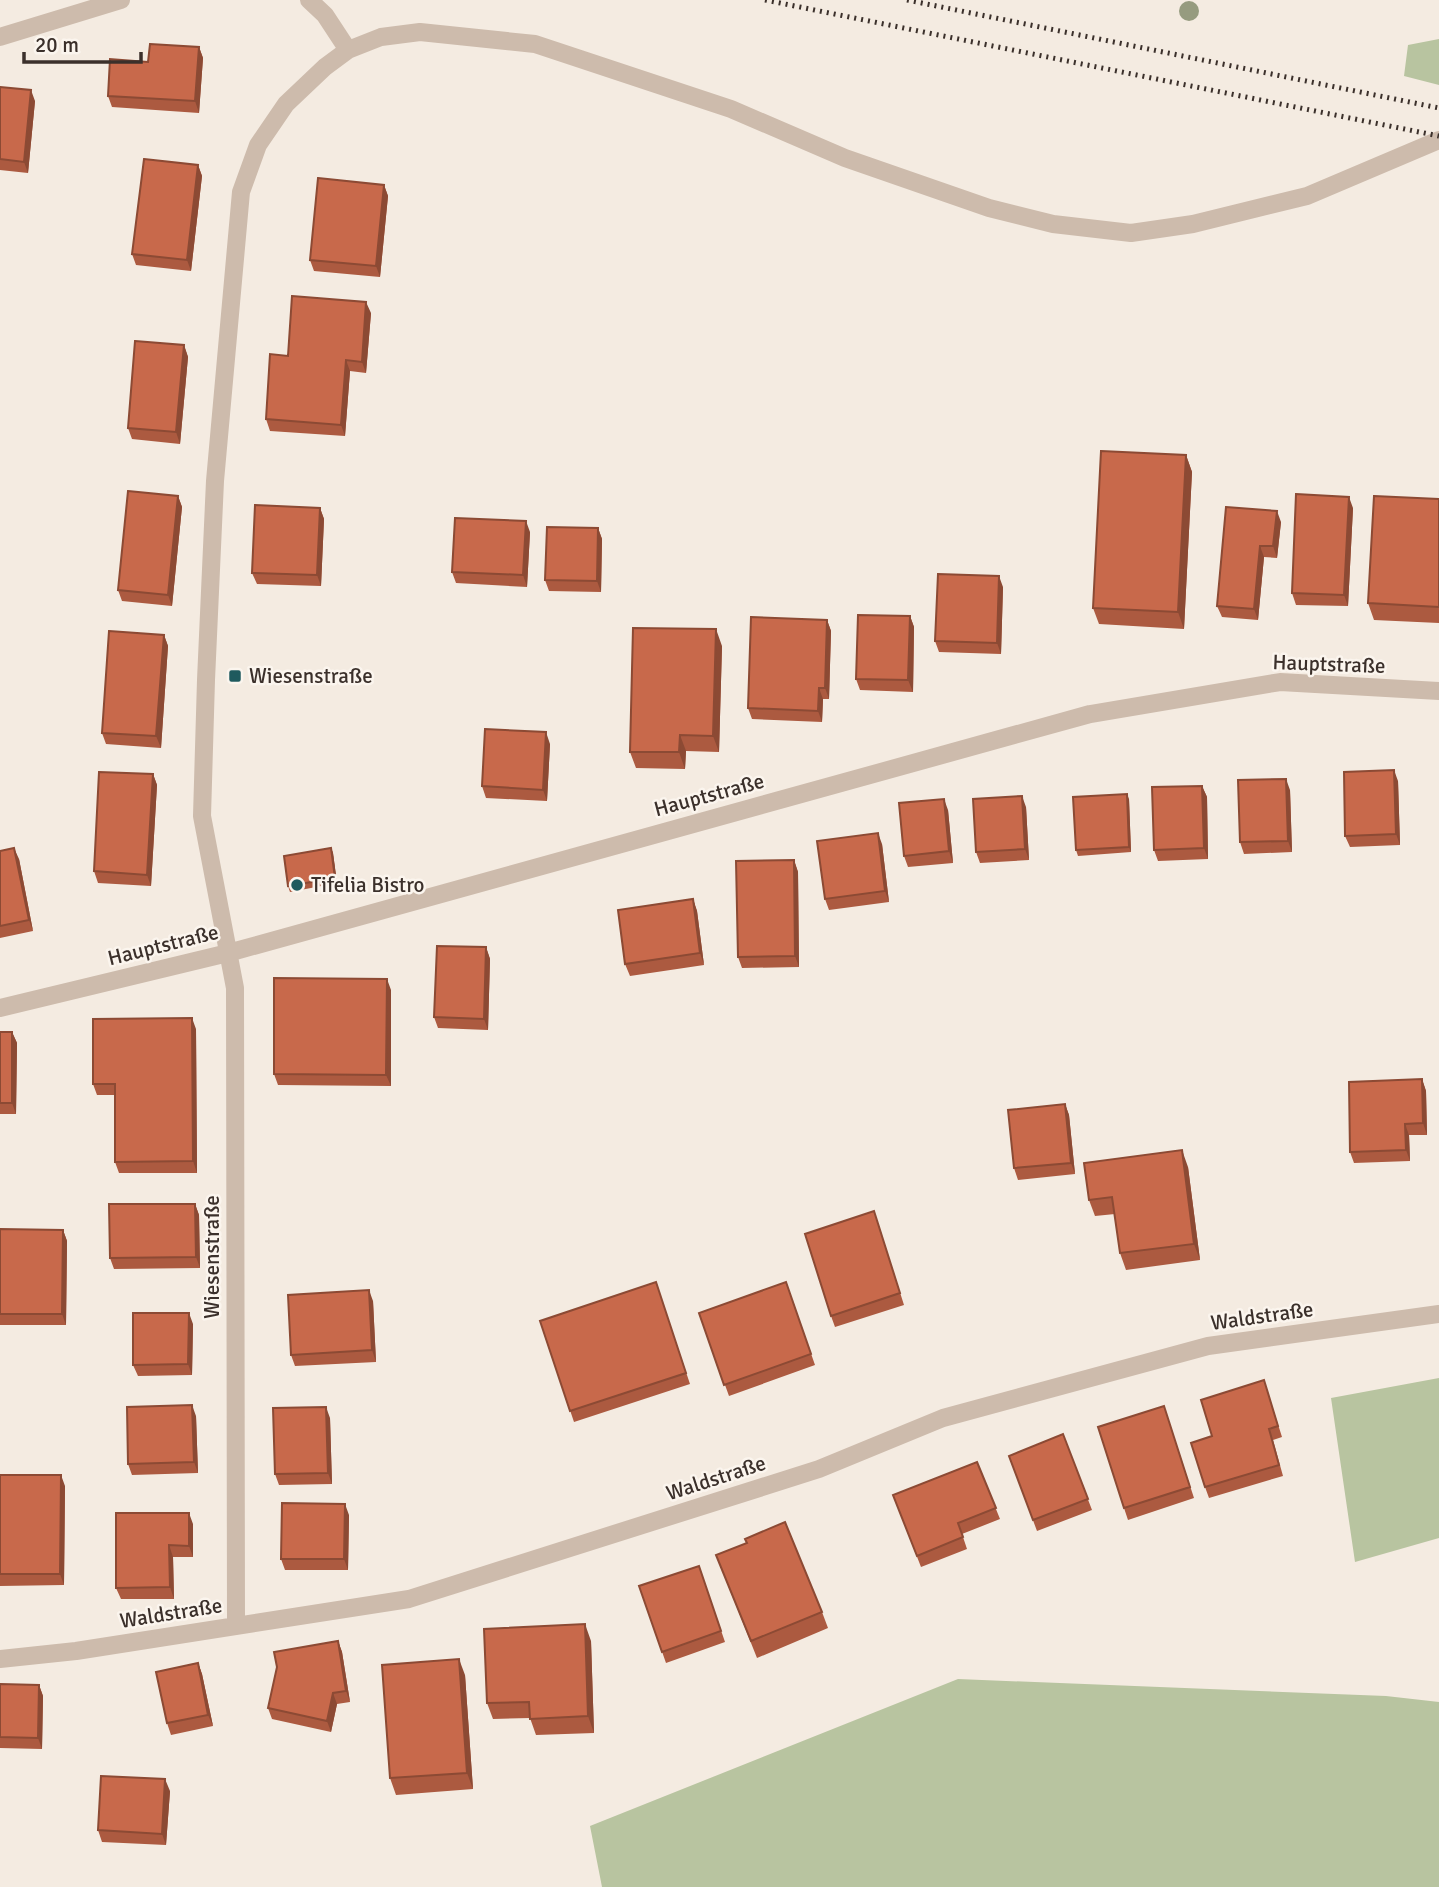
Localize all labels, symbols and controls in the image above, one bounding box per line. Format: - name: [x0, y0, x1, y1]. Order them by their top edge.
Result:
- scale bar: [24, 21, 142, 65]
- text: 20 m: [35, 32, 79, 58]
- street label: Hauptstraße: [1272, 649, 1386, 679]
- place label: Wiesenstraße: [249, 663, 373, 689]
- marker: Wiesenstraße: [227, 668, 243, 684]
- street label: Hauptstraße: [651, 768, 767, 822]
- place label: Tifelia Bistro: [311, 872, 424, 898]
- marker: Tifelia Bistro: [289, 877, 305, 893]
- street label: Hauptstraße: [105, 919, 221, 971]
- street label: Wiesenstraße: [199, 1195, 225, 1319]
- street label: Waldstraße: [1209, 1296, 1315, 1336]
- street label: Waldstraße: [663, 1450, 769, 1506]
- street label: Waldstraße: [118, 1592, 224, 1634]

